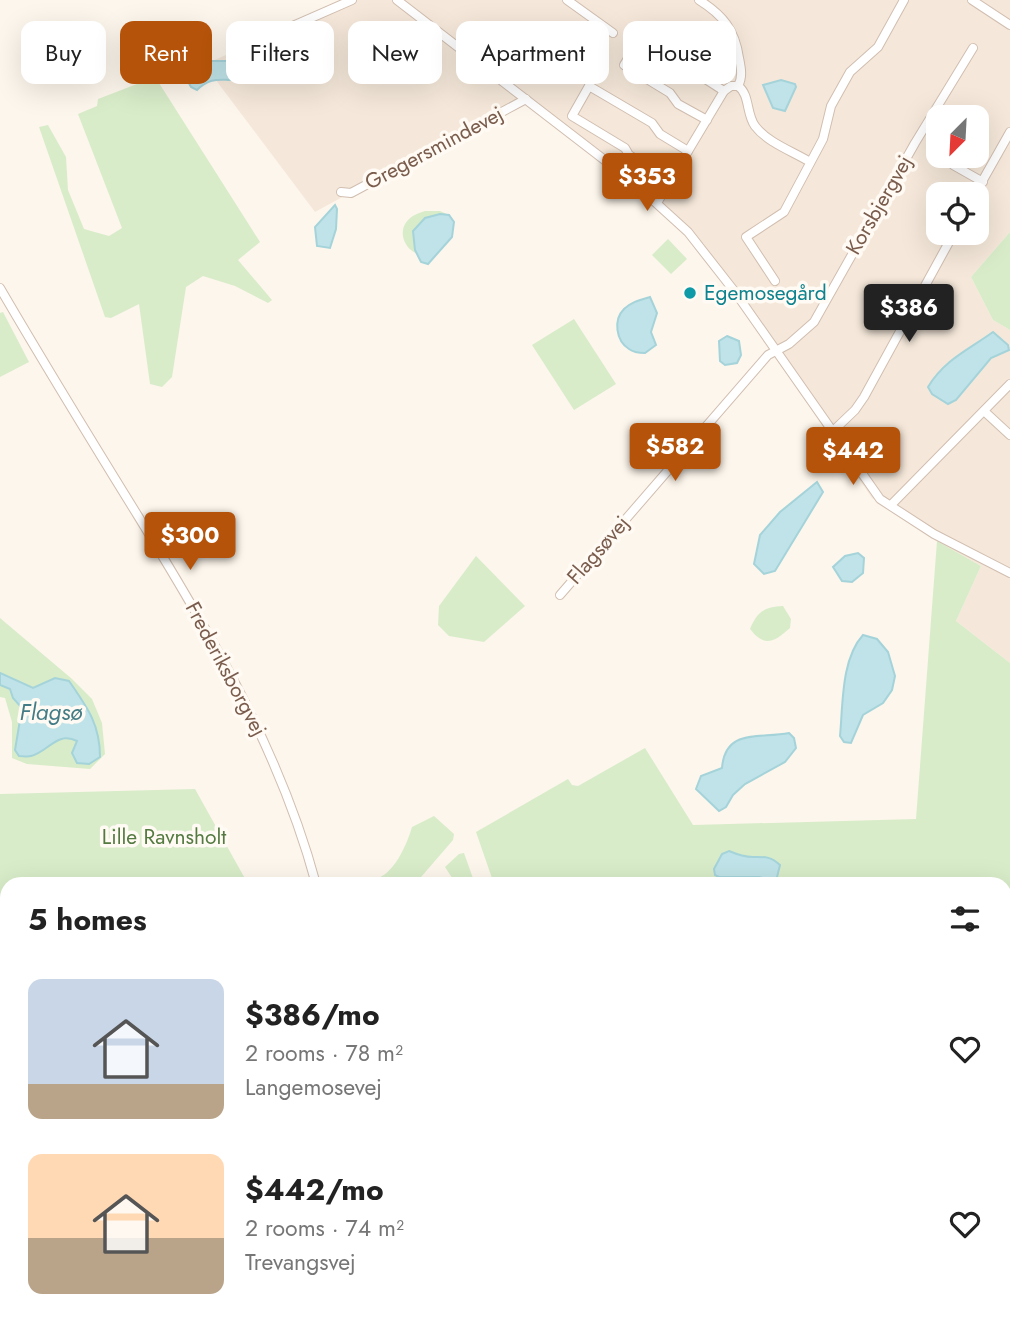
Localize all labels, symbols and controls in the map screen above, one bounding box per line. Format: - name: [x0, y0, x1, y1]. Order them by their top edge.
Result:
- chip: Buy: [21, 21, 106, 84]
- chip: Rent: [120, 21, 212, 84]
- chip: Filters: [226, 21, 334, 84]
- chip: New: [348, 21, 442, 84]
- chip: Apartment: [456, 21, 609, 84]
- chip: House: [623, 21, 736, 84]
- street label: Gregersmindevej: [360, 99, 508, 197]
- north arrow: [926, 105, 989, 168]
- map controls: [926, 105, 989, 245]
- street label: Korsbjergvej: [838, 150, 920, 260]
- pin: $353: [606, 154, 688, 213]
- text: $353: [618, 159, 676, 193]
- button: locate: [926, 182, 989, 245]
- place label: Egemosegård: [704, 278, 827, 308]
- pin: $386: [868, 284, 950, 344]
- marker: Egemosegård: [682, 285, 698, 301]
- text: $386: [880, 290, 938, 324]
- pin: $582: [634, 424, 716, 483]
- pin: $442: [812, 428, 894, 487]
- text: $582: [646, 429, 704, 463]
- text: $442: [822, 433, 884, 467]
- street label: Flagsøvej: [560, 509, 636, 591]
- pin: $300: [149, 512, 231, 572]
- text: $300: [160, 518, 220, 552]
- street label: Frederiksborgvej: [178, 597, 274, 741]
- water label: Flagsø: [20, 695, 83, 729]
- park label: Lille Ravnsholt: [102, 822, 226, 852]
- text: 5 homes: [28, 898, 147, 941]
- icon: filters: [946, 900, 984, 938]
- text: $386/mo: [245, 993, 380, 1036]
- icon: home: [84, 1007, 168, 1091]
- icon: heart: [946, 1030, 984, 1068]
- text: 2 rooms · 78 m²: [245, 1036, 403, 1070]
- text: Langemosevej: [245, 1070, 382, 1104]
- text: $442/mo: [245, 1168, 384, 1211]
- icon: home: [84, 1182, 168, 1266]
- icon: heart: [946, 1205, 984, 1243]
- text: 2 rooms · 74 m²: [245, 1211, 404, 1245]
- text: Trevangsvej: [245, 1245, 356, 1279]

